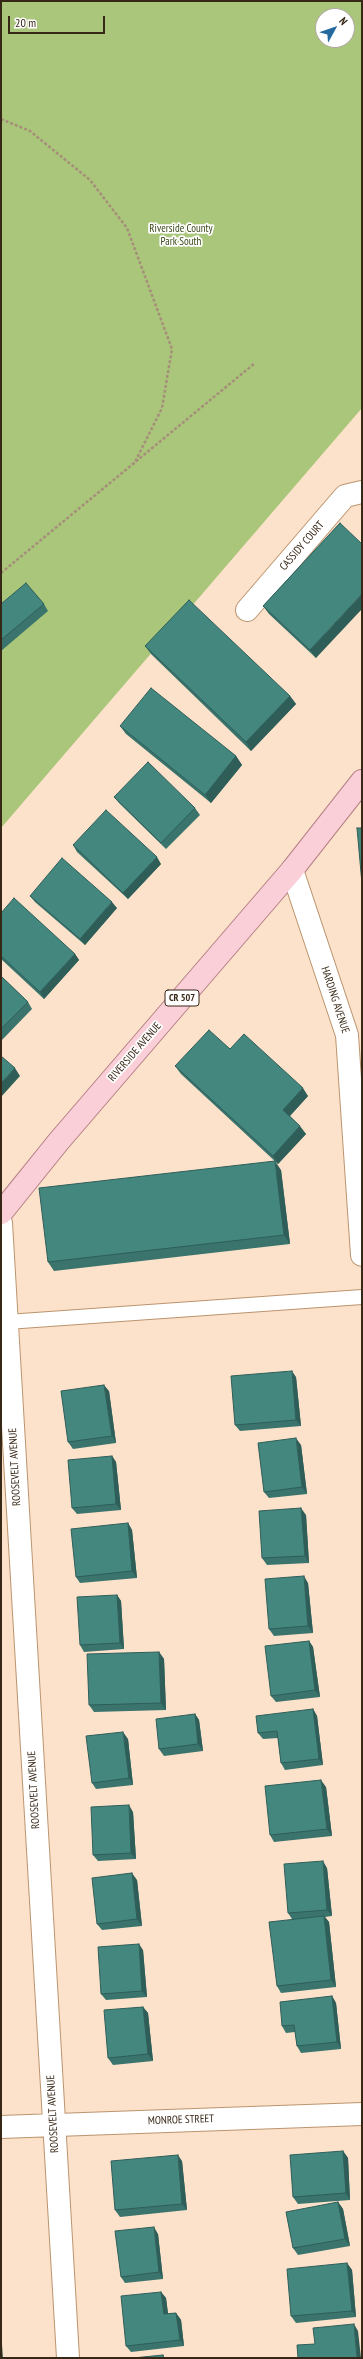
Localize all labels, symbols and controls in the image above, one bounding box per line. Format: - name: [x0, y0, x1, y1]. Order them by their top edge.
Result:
- scale bar: [10, 8, 107, 34]
- north arrow: [315, 8, 355, 48]
- text: N: [336, 14, 351, 28]
- text: 20 m: [15, 15, 36, 30]
- park label: Riverside County Park South: [149, 222, 213, 248]
- street label: CASSIDY COURT: [277, 519, 327, 573]
- street label: HARDING AVENUE: [318, 965, 352, 1035]
- road number: CR 507: [165, 990, 199, 1006]
- street label: RIVERSIDE AVENUE: [106, 1020, 164, 1084]
- street label: ROOSEVELT AVENUE: [6, 1428, 24, 1506]
- street label: ROOSEVELT AVENUE: [25, 1751, 43, 1829]
- street label: ROOSEVELT AVENUE: [44, 2075, 62, 2153]
- street label: MONROE STREET: [148, 2112, 214, 2128]

